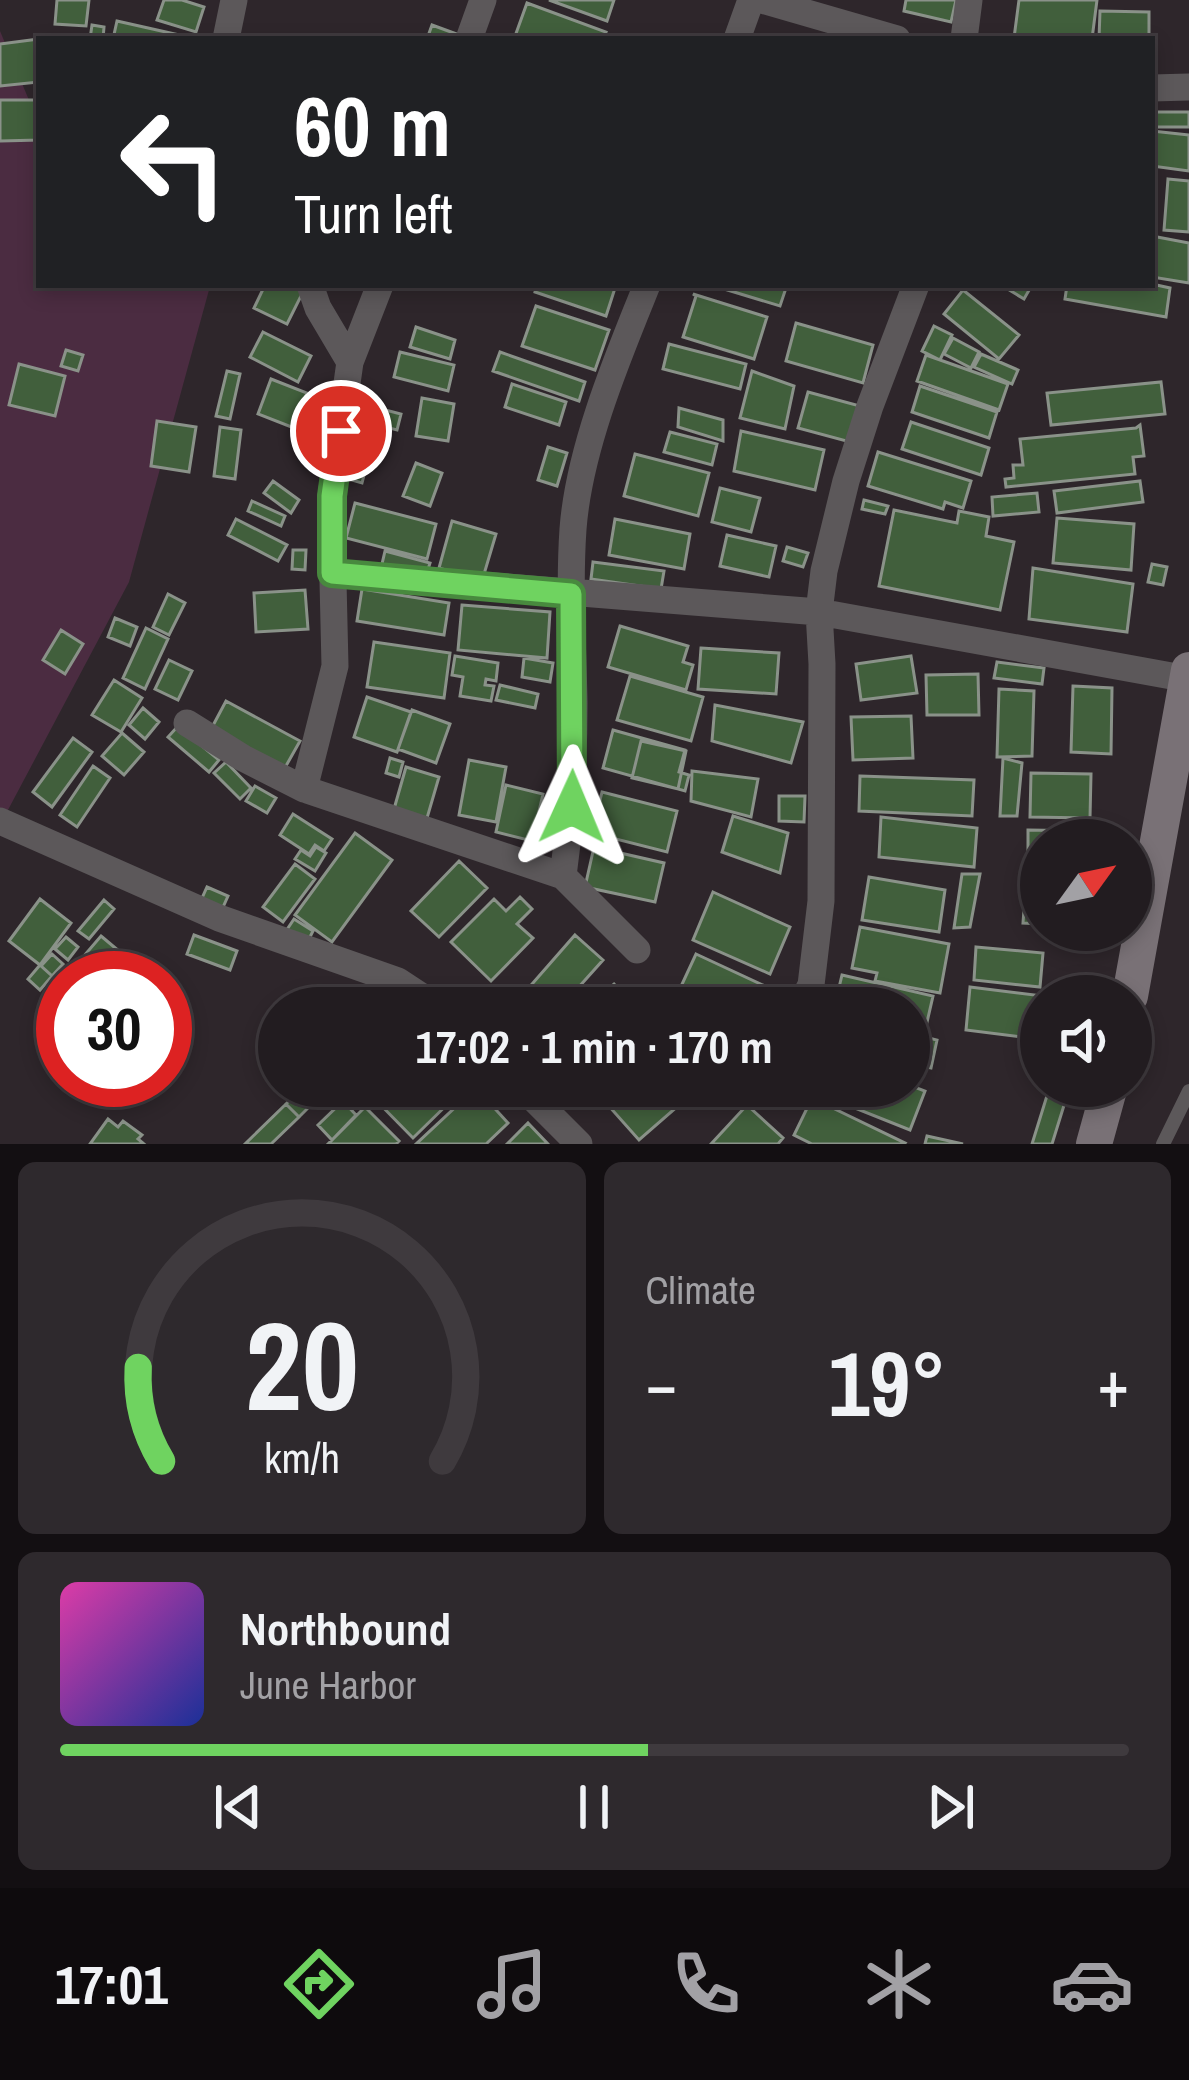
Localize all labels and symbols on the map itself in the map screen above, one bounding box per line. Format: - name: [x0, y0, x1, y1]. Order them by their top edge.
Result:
- pin: [290, 380, 392, 482]
- position arrow: [509, 744, 635, 870]
- north arrow: [1020, 819, 1152, 951]
- speed limit sign: 30: [36, 951, 192, 1107]

